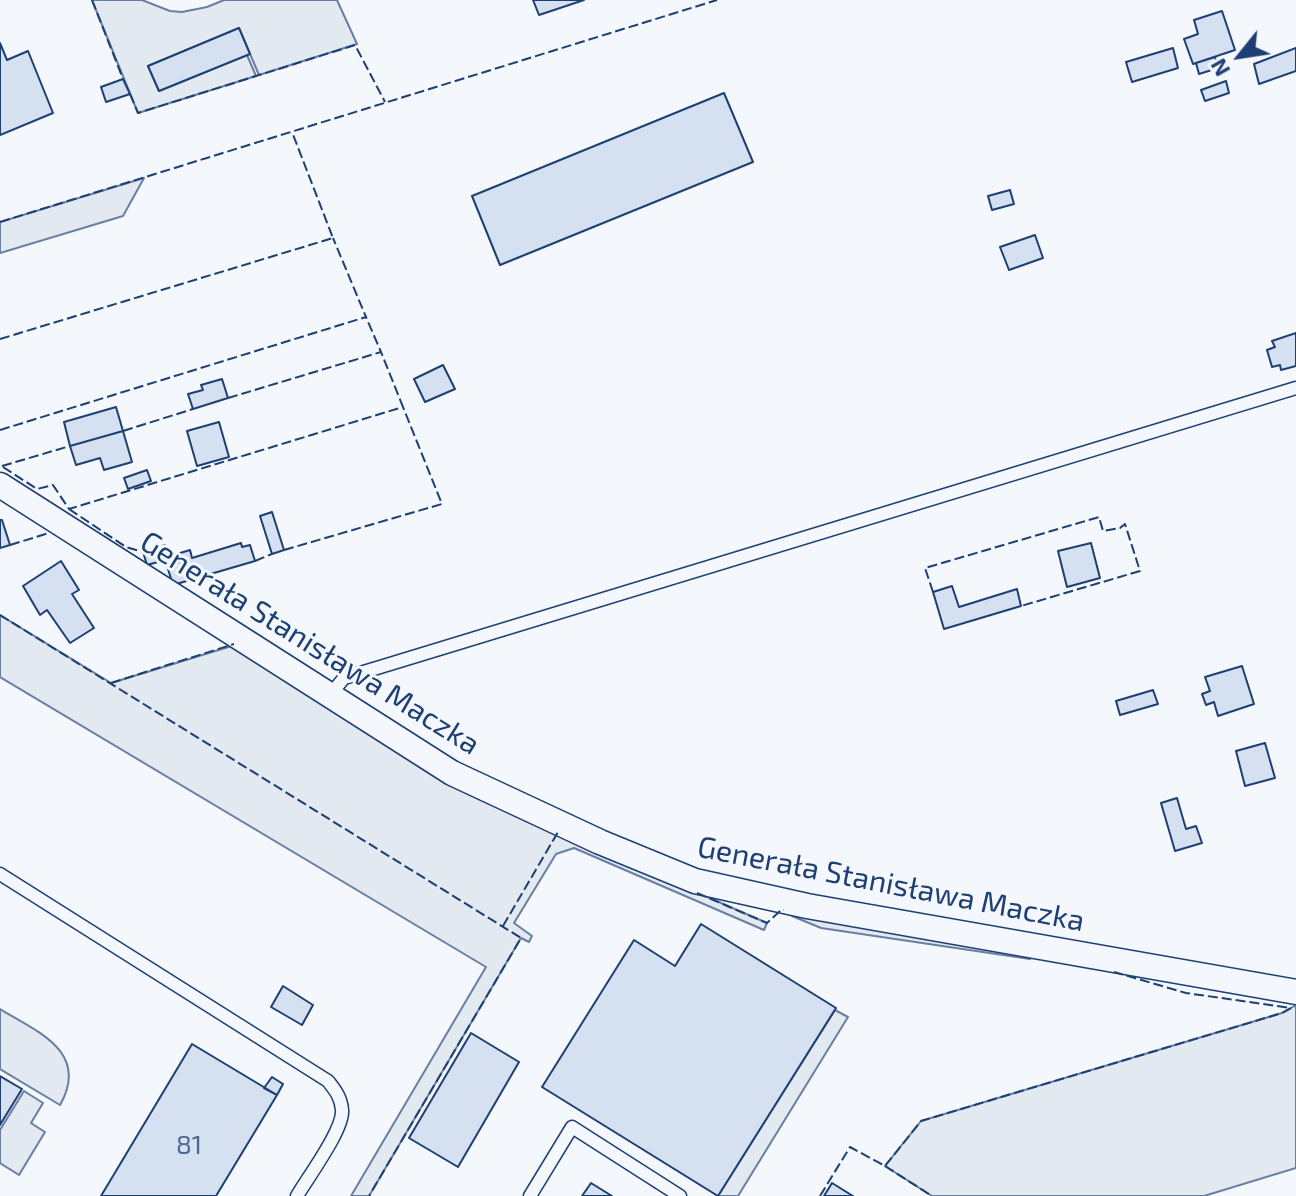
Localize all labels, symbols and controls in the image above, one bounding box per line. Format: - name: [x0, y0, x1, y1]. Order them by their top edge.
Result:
- north arrow: [1200, 16, 1280, 96]
- text: N: [1204, 55, 1234, 81]
- street label: Generała Stanisława Maczka: [134, 524, 486, 762]
- street label: Generała Stanisława Maczka: [695, 829, 1087, 939]
- house number: 81: [176, 1129, 202, 1161]

